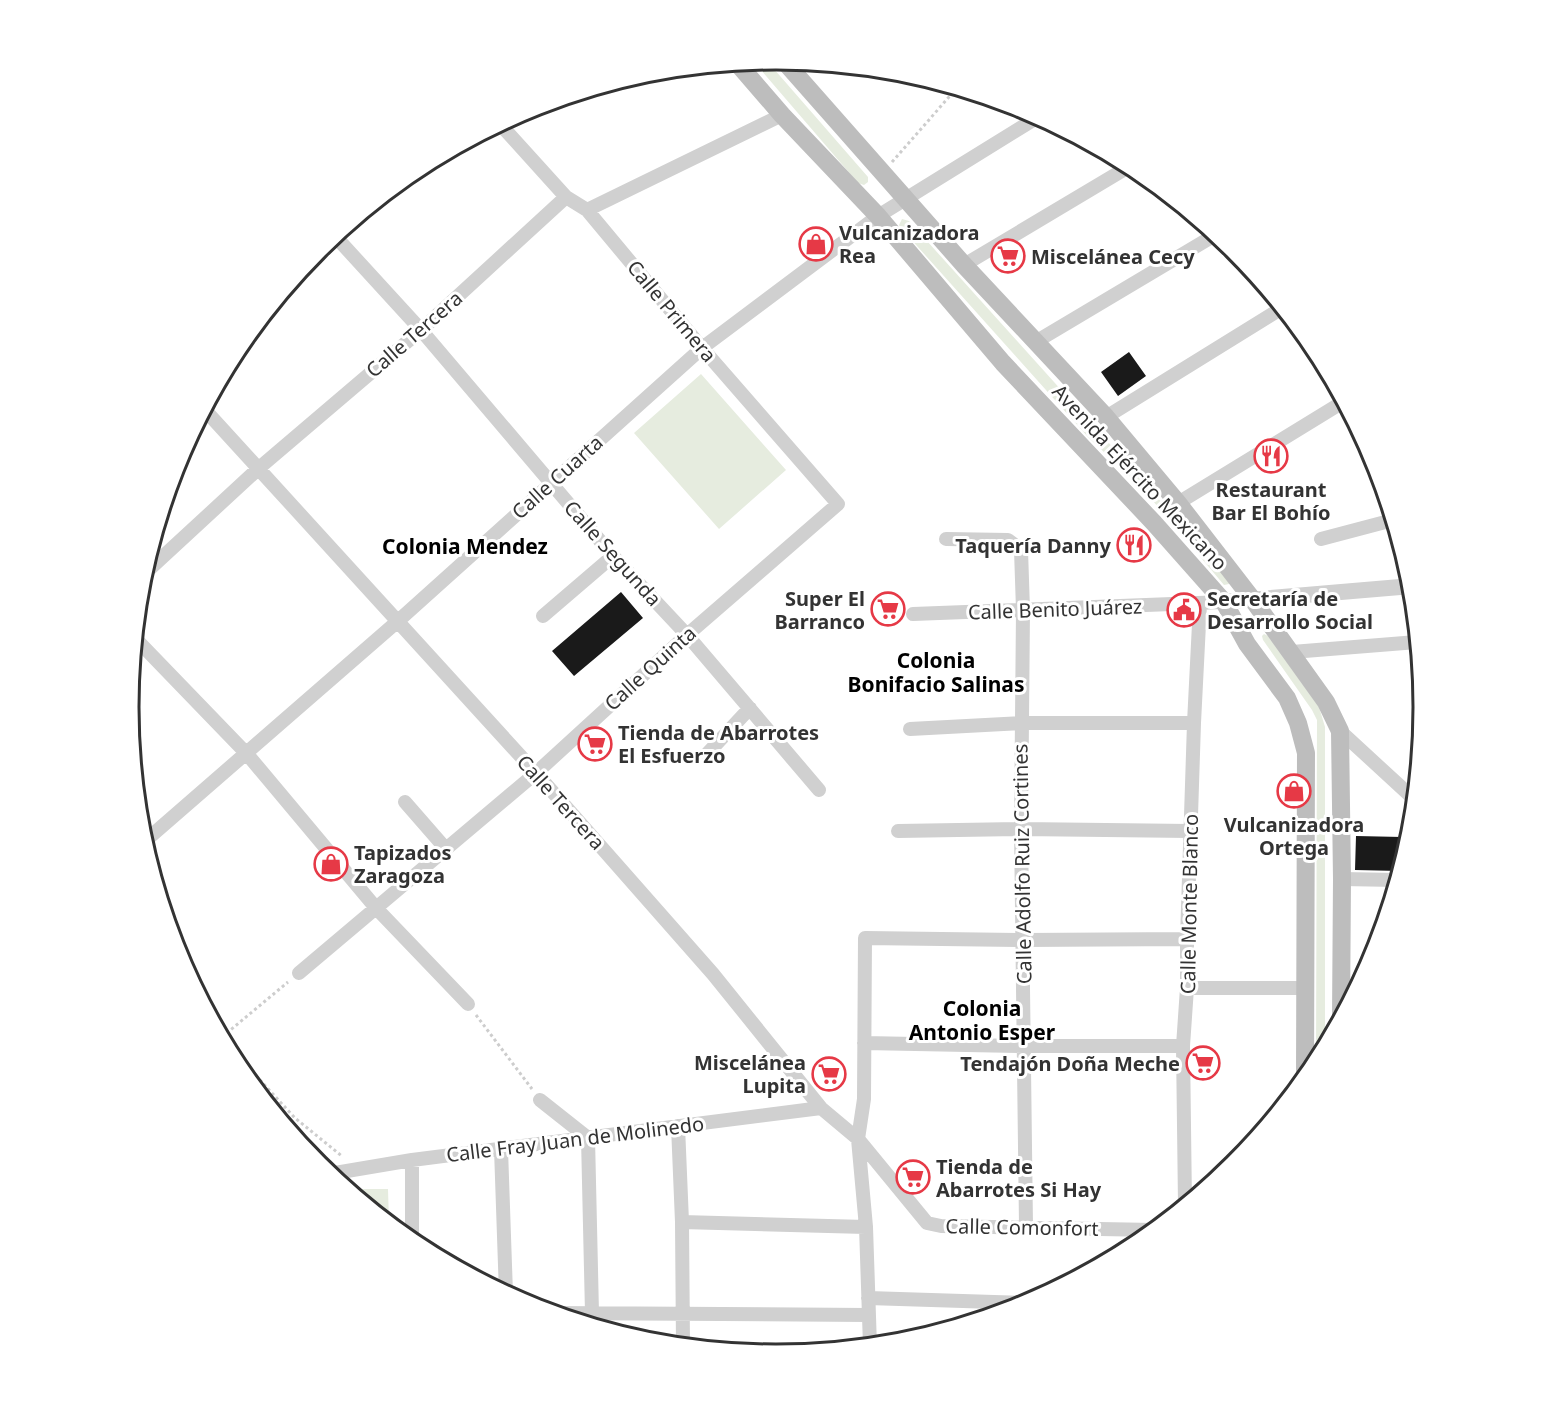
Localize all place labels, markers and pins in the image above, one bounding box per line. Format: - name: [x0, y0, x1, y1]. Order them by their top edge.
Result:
- place label: Vulcanizadora Rea: [839, 219, 980, 269]
- shop icon: Vulcanizadora Rea: [798, 226, 834, 262]
- supermarket icon: Miscelánea Cecy: [990, 238, 1026, 274]
- place label: Miscelánea Cecy: [1031, 243, 1195, 270]
- restaurant icon: Restaurant Bar El Bohío: [1253, 438, 1289, 474]
- place label: Restaurant Bar El Bohío: [1211, 476, 1331, 526]
- restaurant icon: Taquería Danny: [1116, 527, 1152, 563]
- place label: Taquería Danny: [955, 532, 1112, 559]
- place label: Super El Barranco: [774, 585, 865, 635]
- place label: Secretaría de Desarrollo Social: [1207, 585, 1373, 635]
- supermarket icon: Super El Barranco: [870, 591, 906, 627]
- public building icon: Secretaría de Desarrollo Social: [1166, 592, 1202, 628]
- place label: Tienda de Abarrotes El Esfuerzo: [618, 719, 819, 769]
- supermarket icon: Tienda de Abarrotes El Esfuerzo: [577, 726, 613, 762]
- shop icon: Vulcanizadora Ortega: [1276, 773, 1312, 809]
- place label: Vulcanizadora Ortega: [1224, 811, 1364, 861]
- place label: Tapizados Zaragoza: [354, 839, 452, 889]
- shop icon: Tapizados Zaragoza: [313, 846, 349, 882]
- supermarket icon: Tendajón Doña Meche: [1185, 1045, 1221, 1081]
- place label: Miscelánea Lupita: [694, 1049, 806, 1099]
- place label: Tendajón Doña Meche: [960, 1050, 1180, 1077]
- supermarket icon: Miscelánea Lupita: [811, 1056, 847, 1092]
- place label: Tienda de Abarrotes Si Hay: [936, 1153, 1102, 1203]
- supermarket icon: Tienda de Abarrotes Si Hay: [895, 1159, 931, 1195]

